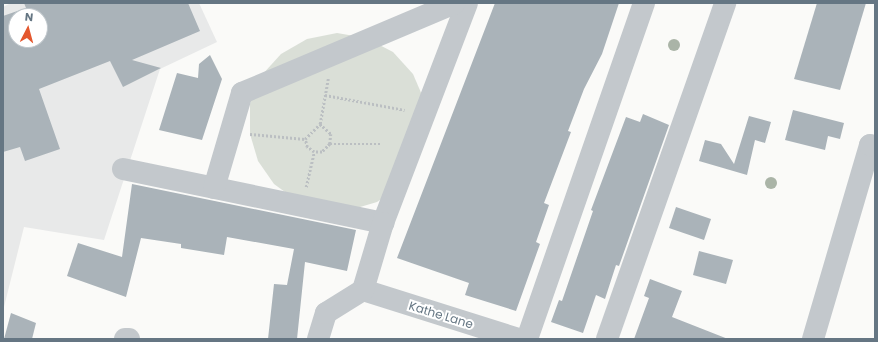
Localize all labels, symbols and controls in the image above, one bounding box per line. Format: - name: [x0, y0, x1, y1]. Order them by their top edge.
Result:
- north arrow: [8, 8, 48, 48]
- text: N: [24, 9, 34, 25]
- street label: Kathe Lane: [407, 298, 475, 332]

